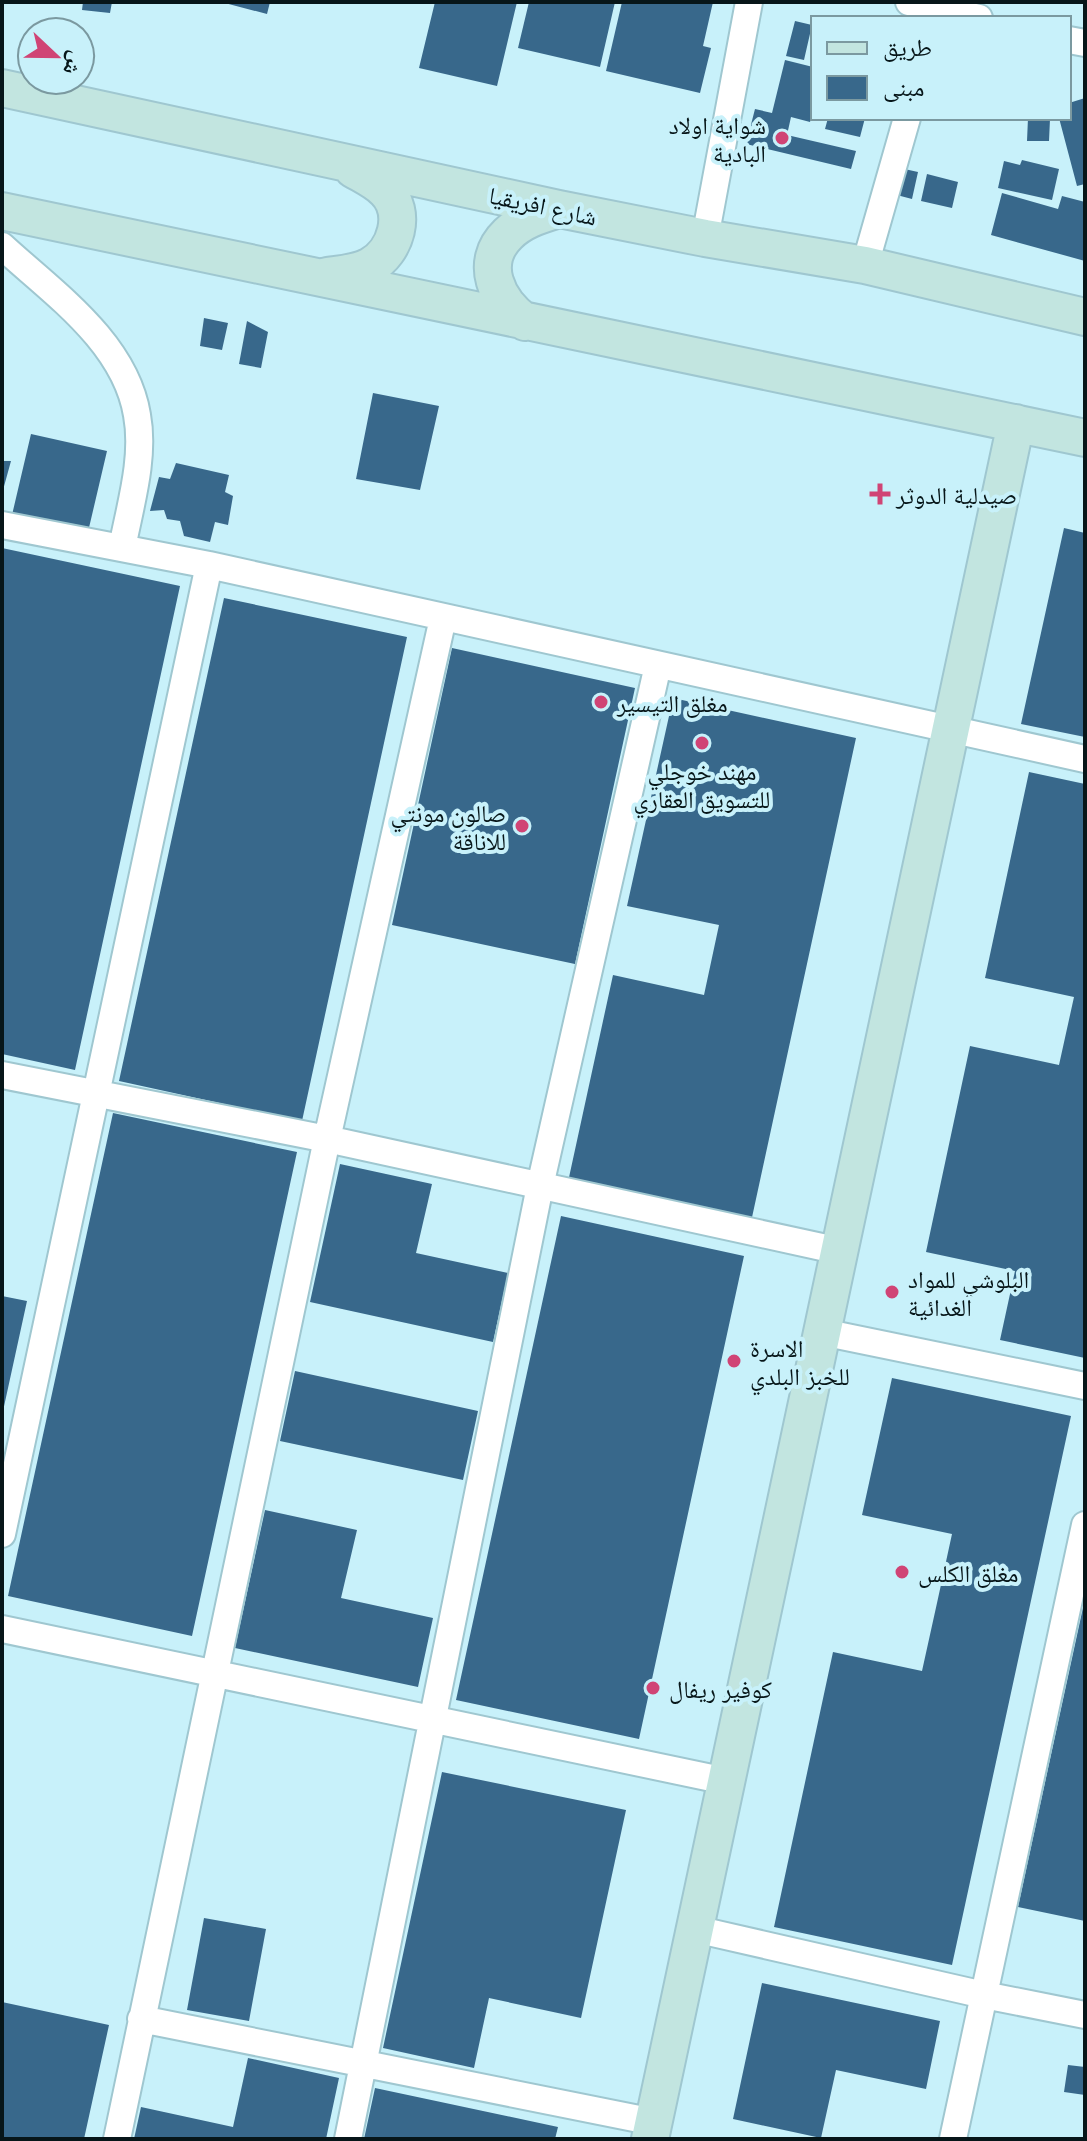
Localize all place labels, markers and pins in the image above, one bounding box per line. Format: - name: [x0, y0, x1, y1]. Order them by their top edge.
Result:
- place label: شواية اولاد البادية: [669, 108, 766, 169]
- marker: شواية اولاد البادية: [773, 129, 791, 147]
- place label: صيدلية الدوثر: [895, 478, 1017, 511]
- marker: صيدلية الدوثر: [871, 485, 889, 503]
- place label: مغلق التيسير: [616, 686, 728, 719]
- marker: مغلق التيسير: [592, 693, 610, 711]
- marker: مهند خوجلي للتسويق العقاري: [693, 734, 711, 752]
- place label: مهند خوجلي للتسويق العقاري: [634, 754, 770, 819]
- place label: صالون مونتي للاناقة: [391, 796, 506, 857]
- marker: صالون مونتي للاناقة: [513, 817, 531, 835]
- place label: البلوشي للمواد الغدائية: [908, 1262, 1029, 1323]
- marker: البلوشي للمواد الغدائية: [883, 1283, 901, 1301]
- place label: الاسرة للخبز البلدي: [750, 1331, 850, 1396]
- marker: الاسرة للخبز البلدي: [725, 1352, 743, 1370]
- place label: مغلق الكلس: [918, 1556, 1019, 1589]
- marker: مغلق الكلس: [893, 1563, 911, 1581]
- place label: كوفير ريفال: [669, 1672, 772, 1705]
- marker: كوفير ريفال: [644, 1679, 662, 1697]

